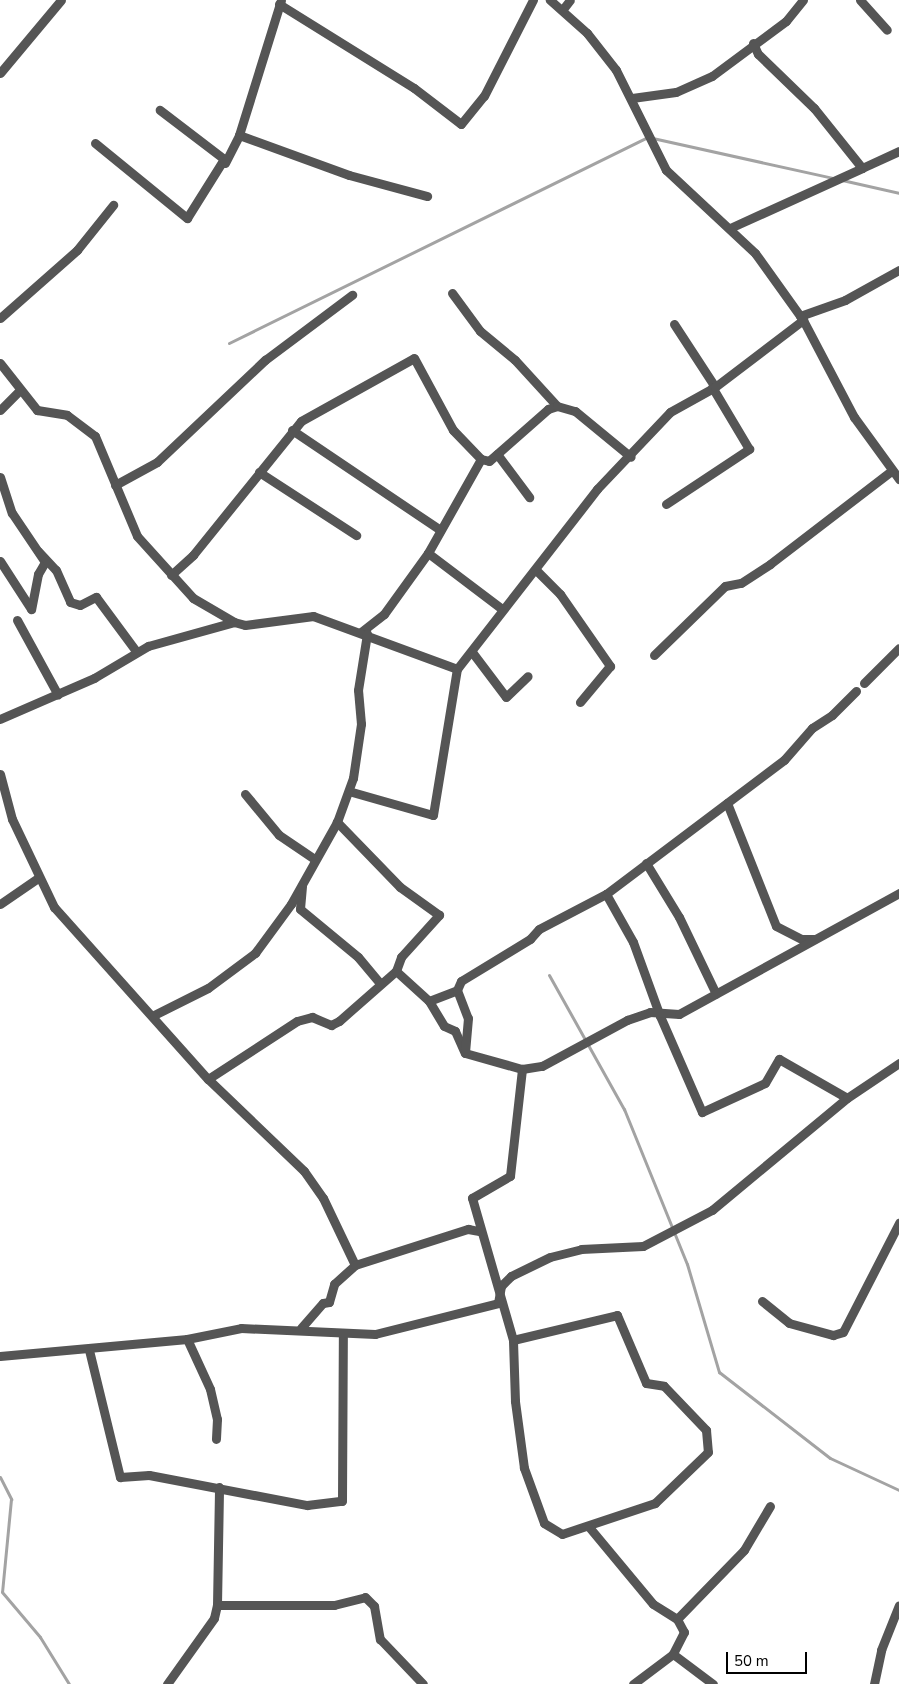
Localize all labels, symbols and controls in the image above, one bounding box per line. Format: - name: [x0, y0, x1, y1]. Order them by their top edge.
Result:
- scale bar: [729, 1642, 810, 1674]
- text: 50 m: [734, 1651, 769, 1671]

